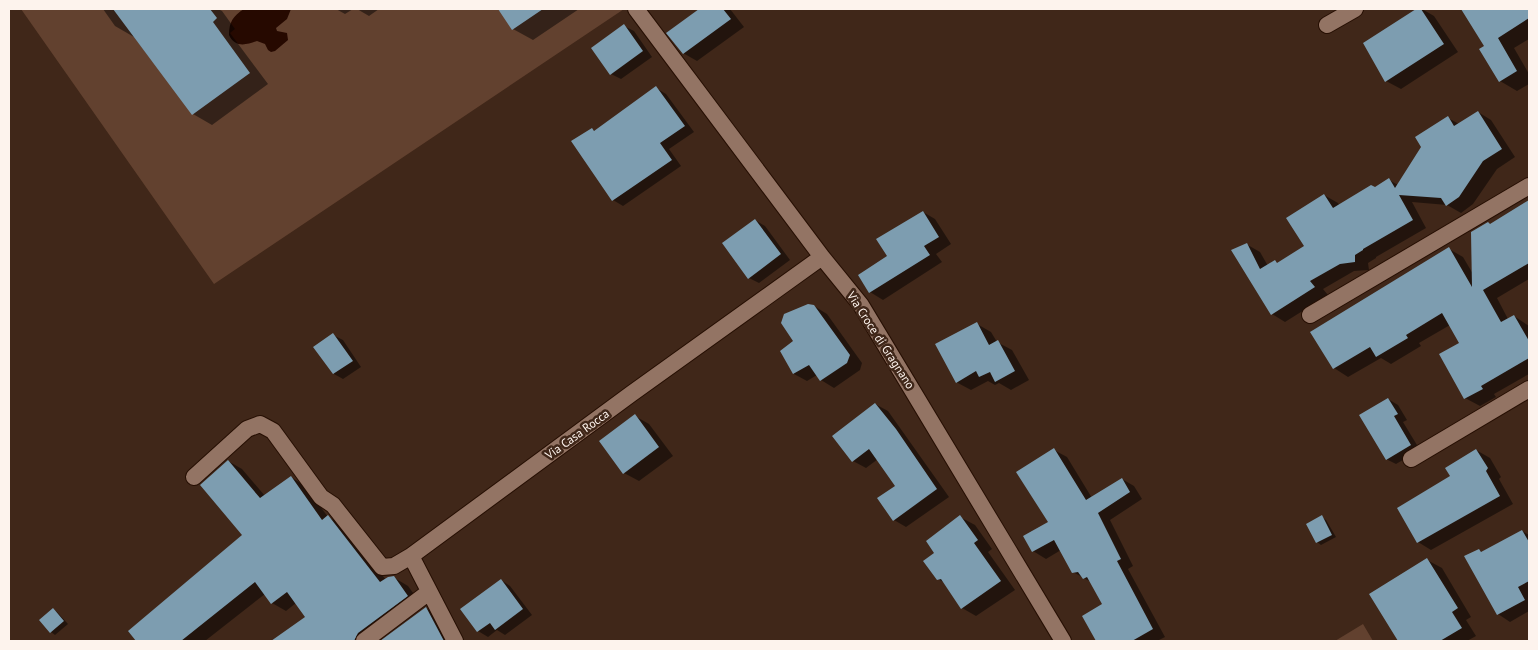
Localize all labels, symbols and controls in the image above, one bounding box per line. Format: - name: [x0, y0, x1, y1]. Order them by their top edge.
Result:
- street label: Via Croce di Gragnano: [843, 288, 918, 391]
- street label: Via Casa Rocca: [541, 406, 612, 463]

